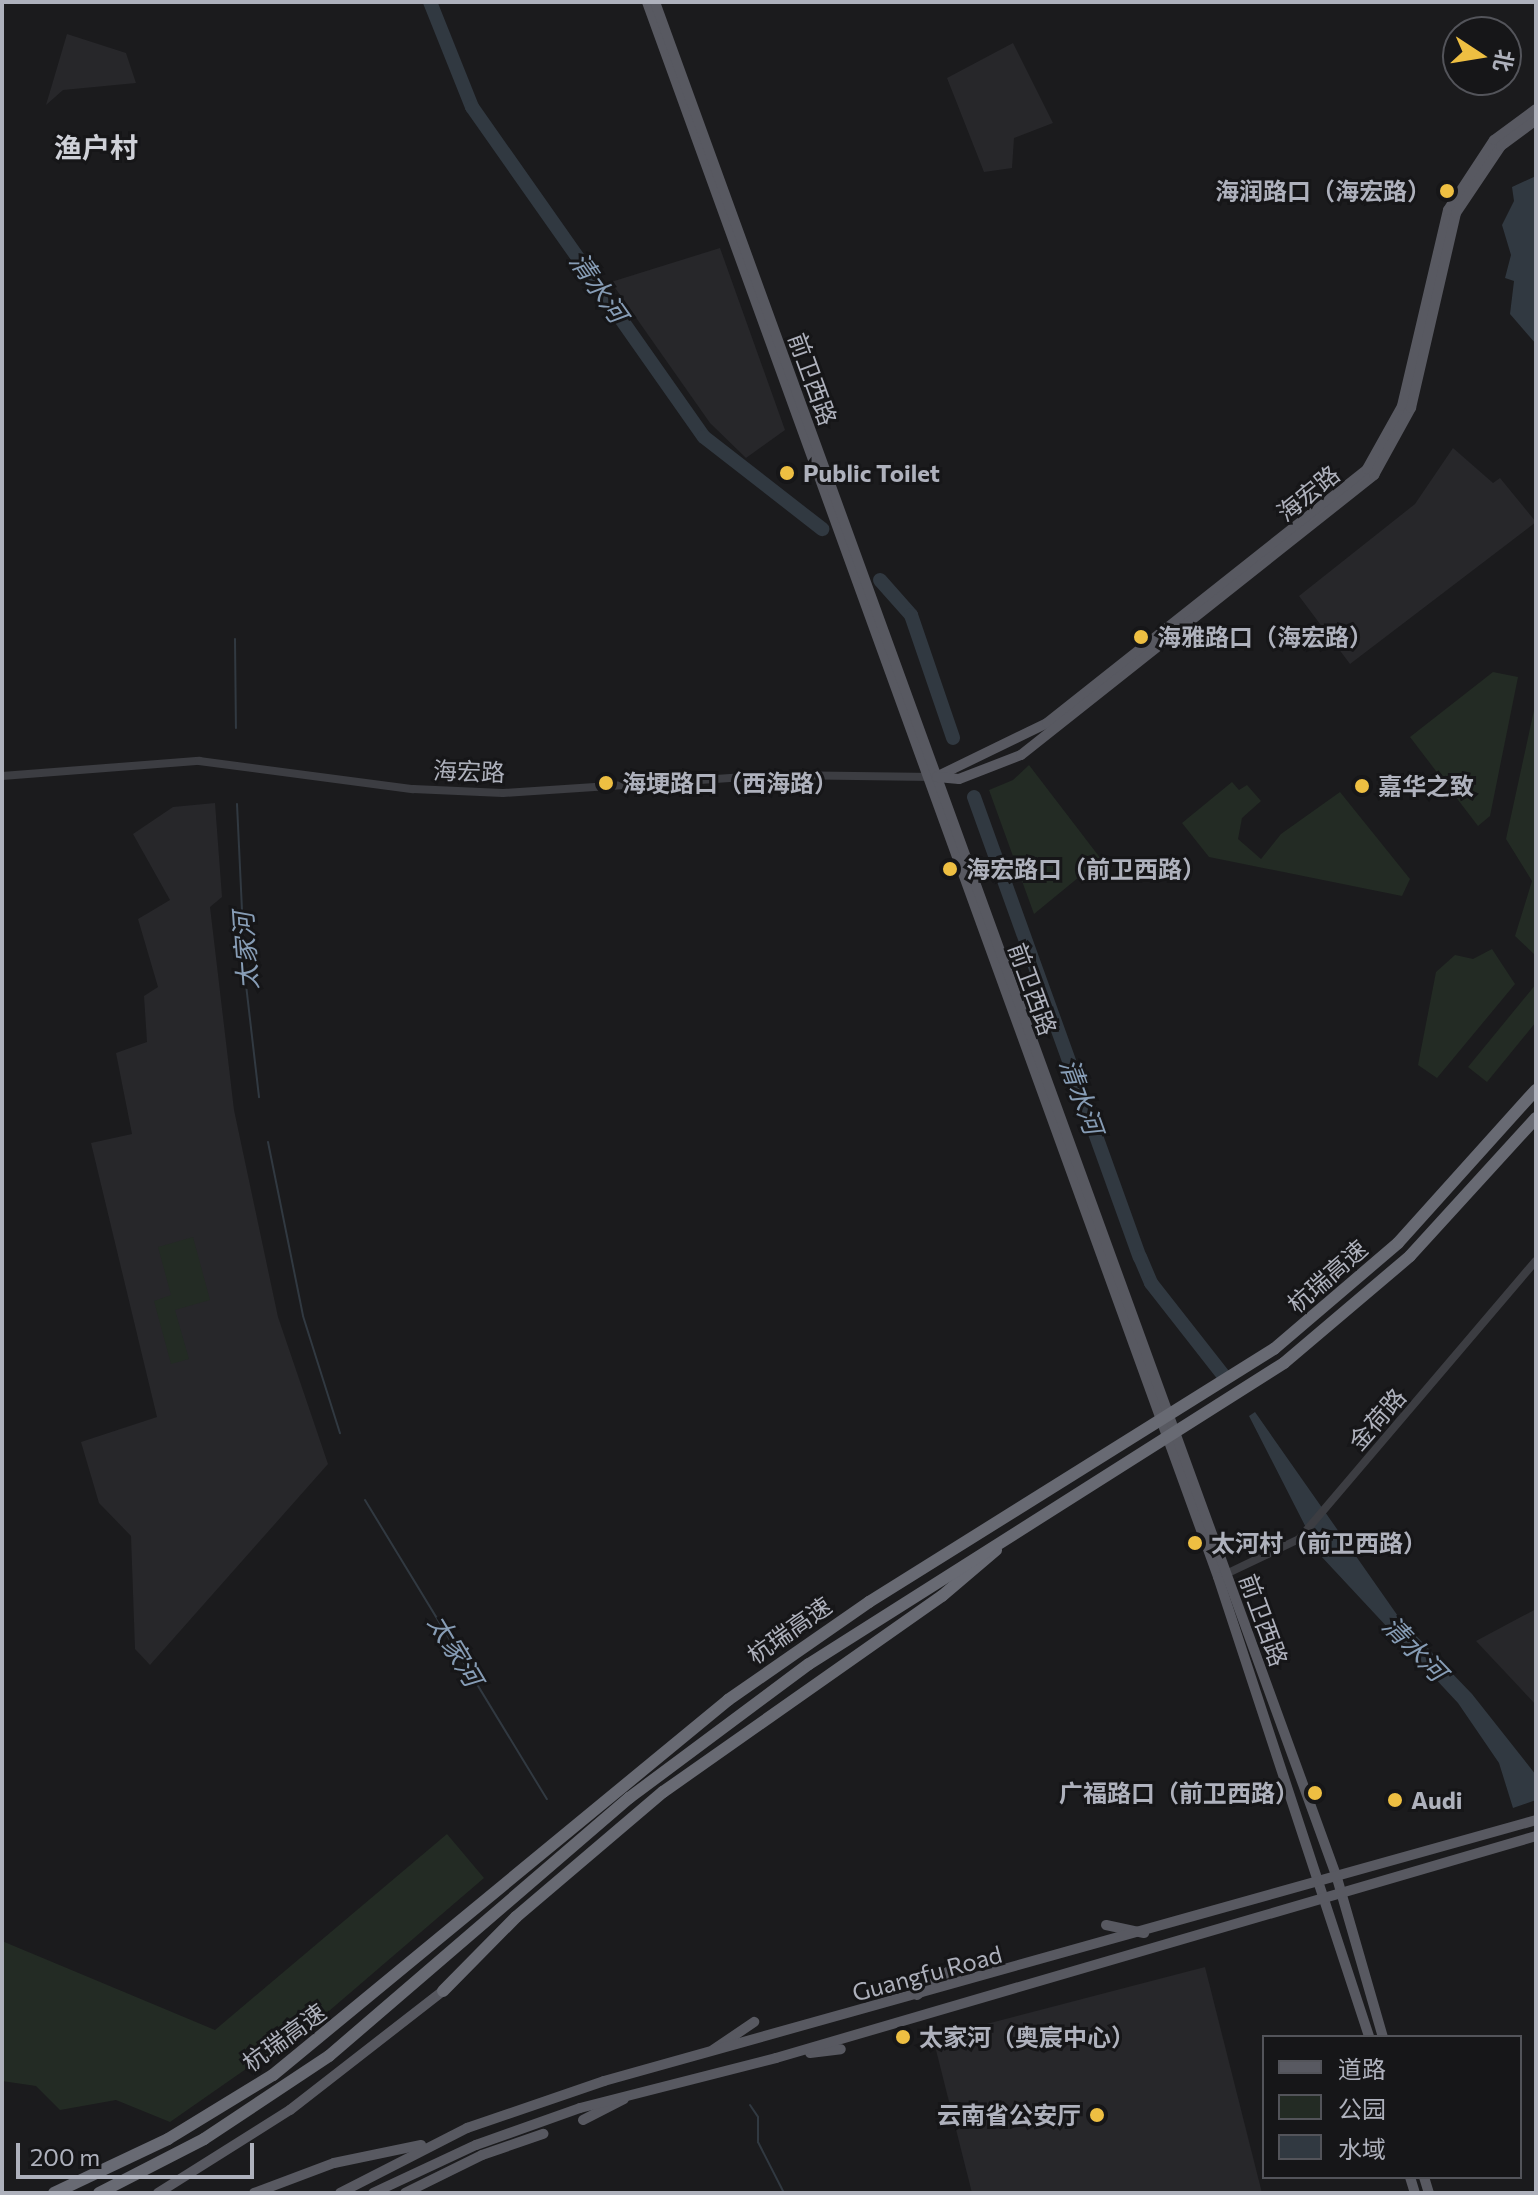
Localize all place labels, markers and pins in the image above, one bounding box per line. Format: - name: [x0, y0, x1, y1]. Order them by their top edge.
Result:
- place label: 海润路口（海宏路）: [1215, 177, 1431, 205]
- marker: 海润路口（海宏路）: [1438, 182, 1456, 200]
- place label: Public Toilet: [803, 459, 940, 487]
- marker: Public Toilet: [778, 464, 796, 482]
- place label: 海雅路口（海宏路）: [1157, 623, 1373, 651]
- marker: 海雅路口（海宏路）: [1132, 628, 1150, 646]
- place label: 海埂路口（西海路）: [622, 769, 838, 797]
- place label: 嘉华之致: [1378, 772, 1474, 800]
- marker: 海埂路口（西海路）: [597, 774, 615, 792]
- marker: 嘉华之致: [1353, 777, 1371, 795]
- place label: 海宏路口（前卫西路）: [966, 855, 1206, 883]
- marker: 海宏路口（前卫西路）: [941, 860, 959, 878]
- place label: 太河村（前卫西路）: [1211, 1529, 1427, 1557]
- marker: 太河村（前卫西路）: [1186, 1534, 1204, 1552]
- place label: 广福路口（前卫西路）: [1059, 1779, 1299, 1807]
- marker: 广福路口（前卫西路）: [1306, 1784, 1324, 1802]
- place label: Audi: [1411, 1786, 1462, 1814]
- marker: Audi: [1386, 1791, 1404, 1809]
- place label: 太家河（奥宸中心）: [919, 2023, 1135, 2051]
- marker: 太家河（奥宸中心）: [894, 2028, 912, 2046]
- place label: 云南省公安厅: [937, 2101, 1081, 2129]
- marker: 云南省公安厅: [1088, 2106, 1106, 2124]

